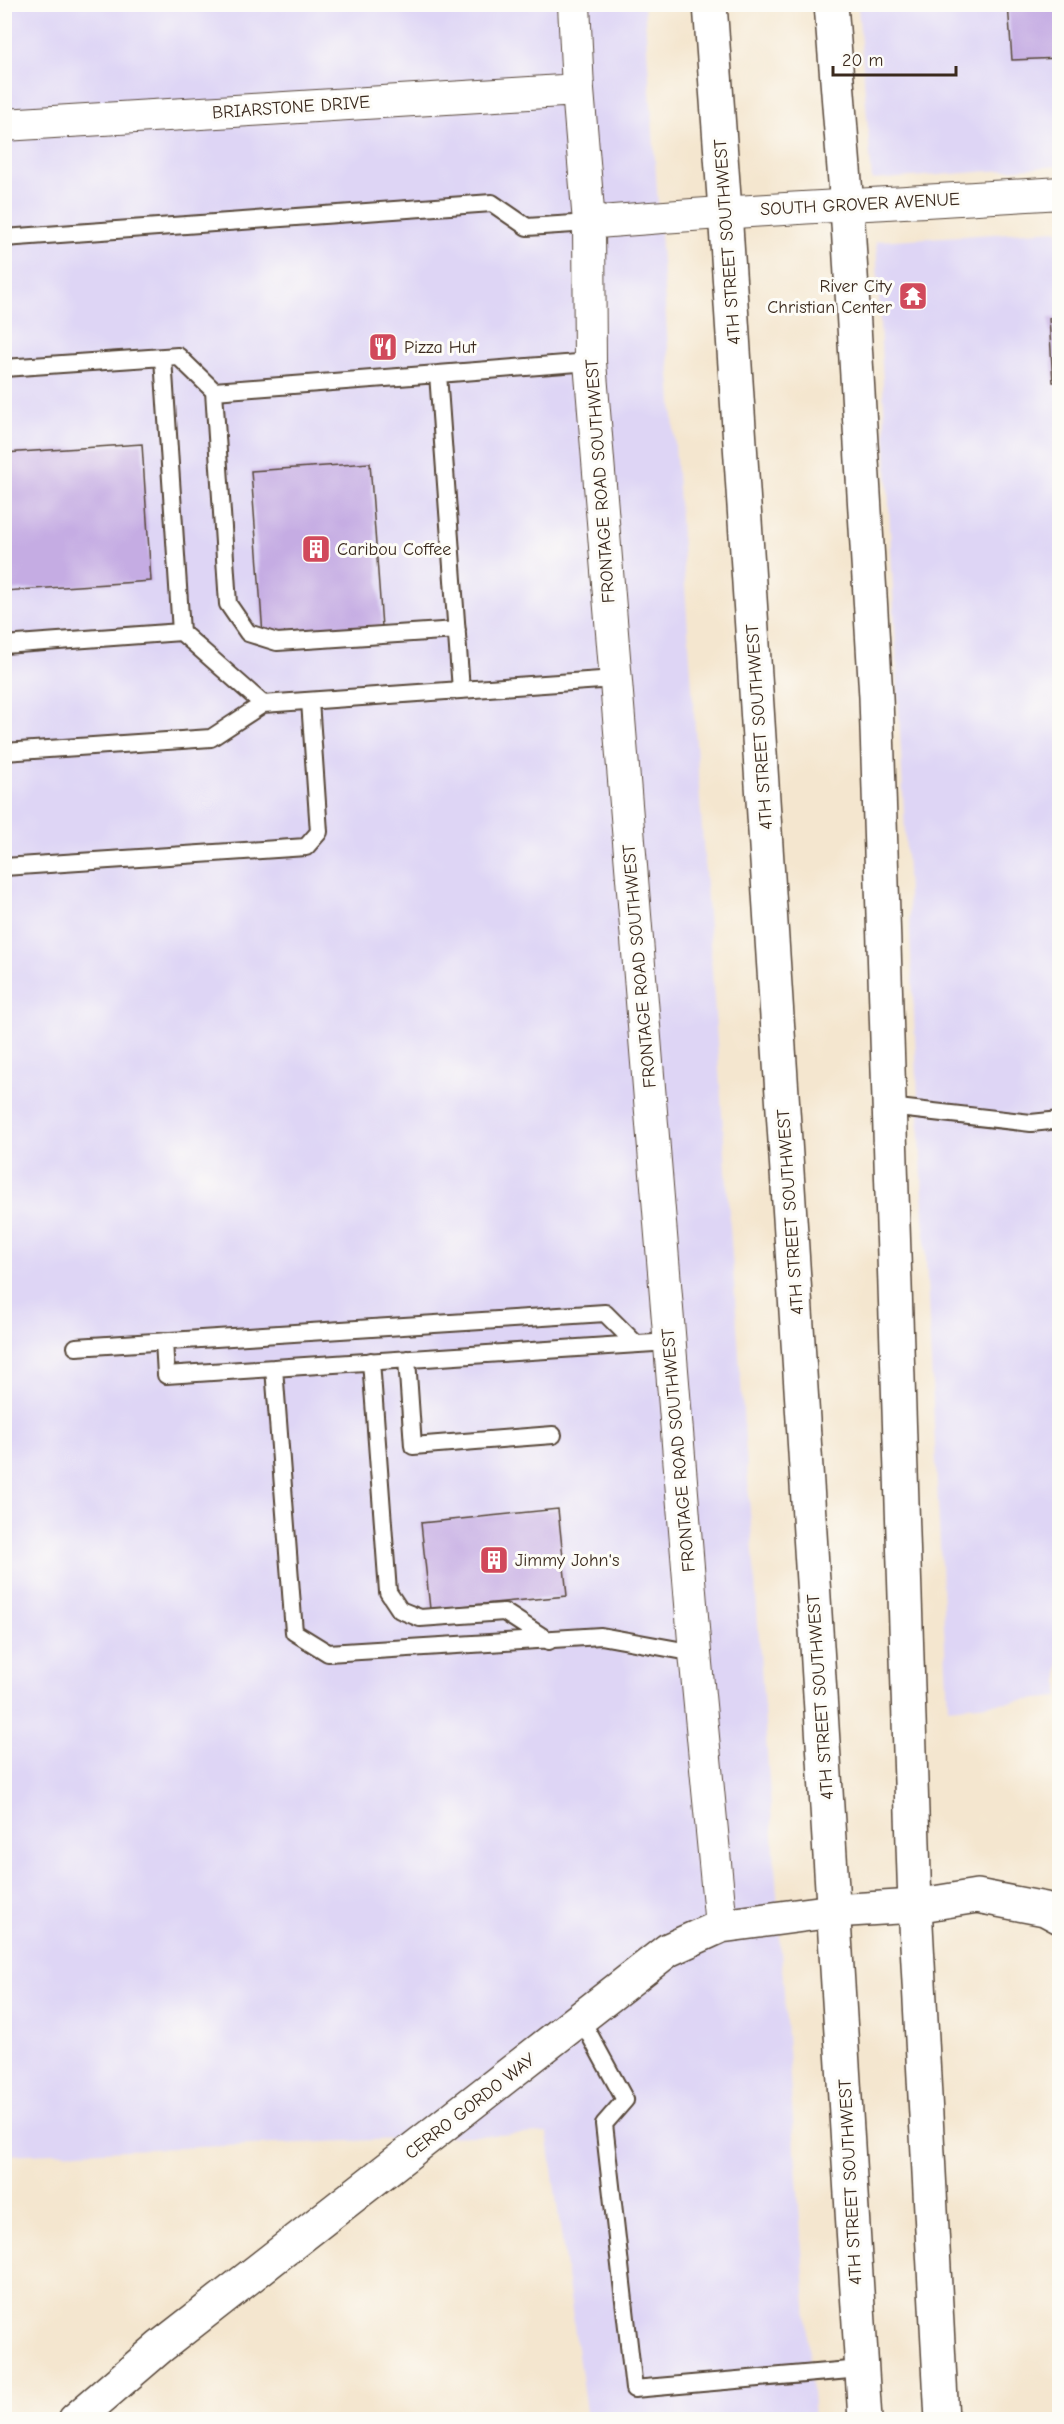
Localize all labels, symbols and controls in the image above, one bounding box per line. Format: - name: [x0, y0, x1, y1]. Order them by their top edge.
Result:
- scale bar: [833, 39, 956, 77]
- text: 20 m: [842, 50, 883, 71]
- street label: BRIARSTONE DRIVE: [211, 91, 371, 123]
- street label: 4TH STREET SOUTHWEST: [710, 138, 745, 346]
- street label: SOUTH GROVER AVENUE: [760, 189, 960, 220]
- place label: River City Christian Center: [767, 276, 893, 318]
- temple icon: River City Christian Center: [897, 280, 929, 312]
- restaurant icon: Pizza Hut: [367, 331, 399, 363]
- place label: Pizza Hut: [404, 337, 477, 358]
- street label: FRONTAGE ROAD SOUTHWEST: [581, 358, 620, 604]
- building icon: Caribou Coffee: [300, 533, 332, 565]
- place label: Caribou Coffee: [337, 539, 451, 560]
- street label: 4TH STREET SOUTHWEST: [742, 623, 777, 831]
- street label: FRONTAGE ROAD SOUTHWEST: [618, 843, 661, 1089]
- street label: 4TH STREET SOUTHWEST: [773, 1108, 808, 1316]
- street label: FRONTAGE ROAD SOUTHWEST: [657, 1327, 700, 1573]
- building icon: Jimmy John's: [478, 1544, 510, 1576]
- place label: Jimmy John's: [515, 1550, 620, 1571]
- street label: 4TH STREET SOUTHWEST: [803, 1593, 838, 1801]
- street label: CERRO GORDO WAY: [401, 2049, 540, 2164]
- street label: 4TH STREET SOUTHWEST: [835, 2078, 866, 2286]

